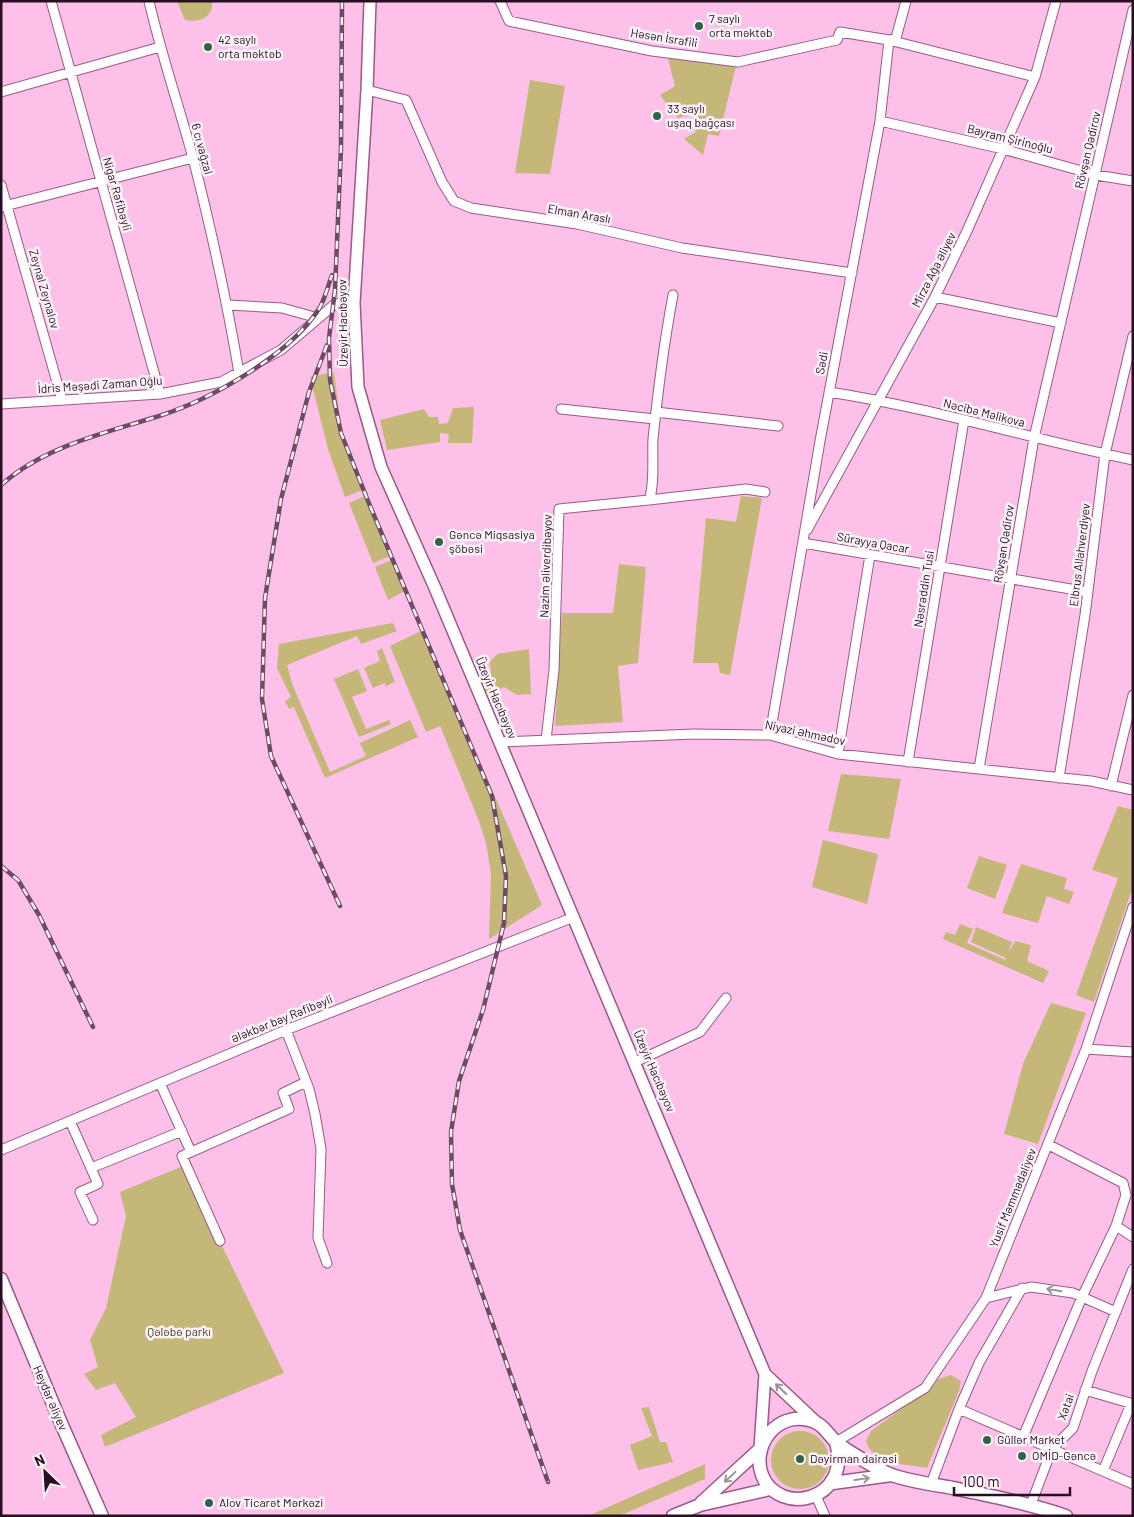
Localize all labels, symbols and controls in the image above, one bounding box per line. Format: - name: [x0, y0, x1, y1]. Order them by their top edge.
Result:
- place label: 7 saylı orta məktəb: [709, 11, 773, 39]
- marker: 7 saylı orta məktəb: [693, 20, 705, 32]
- street label: Həsən İsrafili: [630, 25, 699, 49]
- place label: 42 saylı orta məktəb: [218, 32, 282, 60]
- marker: 42 saylı orta məktəb: [202, 41, 214, 53]
- place label: 33 saylı uşaq bağçası: [667, 101, 734, 129]
- street label: Rövşən Qədirov: [1071, 109, 1103, 190]
- marker: 33 saylı uşaq bağçası: [651, 110, 663, 122]
- street label: Bayram Şirinoğlu: [966, 121, 1055, 155]
- street label: 6 cı vağzal: [189, 122, 216, 176]
- street label: Nigar Rəfibəyli: [101, 155, 135, 232]
- street label: Elman Araslı: [547, 201, 612, 225]
- street label: Mirzə Ağa Əliyev: [908, 229, 958, 309]
- street label: Zeynal Zeynalov: [27, 247, 63, 330]
- street label: Üzeyir Hacıbəyov: [334, 279, 350, 367]
- street label: Sədi: [812, 350, 830, 375]
- street label: İdris Məşədi Zaman Oğlu: [37, 373, 163, 395]
- street label: Nəcibə Məlikova: [942, 395, 1027, 429]
- street label: Elbrus Allahverdiyev: [1066, 502, 1092, 607]
- street label: Rövşən Qədirov: [990, 503, 1016, 584]
- street label: Nazim Əliverdibəyov: [536, 513, 554, 618]
- place label: Gəncə Miqsasiya şöbəsi: [449, 527, 535, 555]
- street label: Sürayya Qacar: [836, 529, 911, 555]
- marker: Gəncə Miqsasiya şöbəsi: [433, 536, 445, 548]
- street label: Nəsrəddin Tusi: [910, 549, 936, 628]
- street label: Üzeyir Hacıbəyov: [473, 654, 521, 741]
- street label: Niyazi Əhmədov: [764, 717, 847, 747]
- street label: Ələkbər bəy Rəfibəyli: [229, 991, 334, 1045]
- street label: Üzeyir Hacıbəyov: [631, 1027, 679, 1114]
- street label: Yusif Məmmədəliyev: [986, 1146, 1038, 1249]
- one-way arrow: [1047, 1285, 1063, 1295]
- park label: Qələbə parkı: [147, 1324, 211, 1338]
- street label: Heydər Əliyev: [31, 1363, 71, 1432]
- one-way arrow: [775, 1383, 788, 1395]
- street label: Xətai: [1054, 1392, 1076, 1422]
- place label: Güllər Market: [997, 1432, 1065, 1446]
- marker: Güllər Market: [981, 1434, 993, 1446]
- north arrow: [20, 1447, 70, 1497]
- place label: OMİD-Gəncə: [1032, 1448, 1096, 1462]
- text: N: [31, 1450, 47, 1469]
- marker: OMİD-Gəncə: [1016, 1450, 1028, 1462]
- place label: Dəyirman dairəsi: [810, 1451, 897, 1465]
- marker: Dəyirman dairəsi: [794, 1453, 806, 1465]
- scale bar: [954, 1464, 1070, 1496]
- one-way arrow: [723, 1471, 736, 1483]
- text: 100 m: [962, 1472, 1000, 1490]
- one-way arrow: [853, 1474, 869, 1484]
- place label: Alov Ticarət Mərkəzi: [219, 1495, 323, 1509]
- marker: Alov Ticarət Mərkəzi: [203, 1497, 215, 1509]

